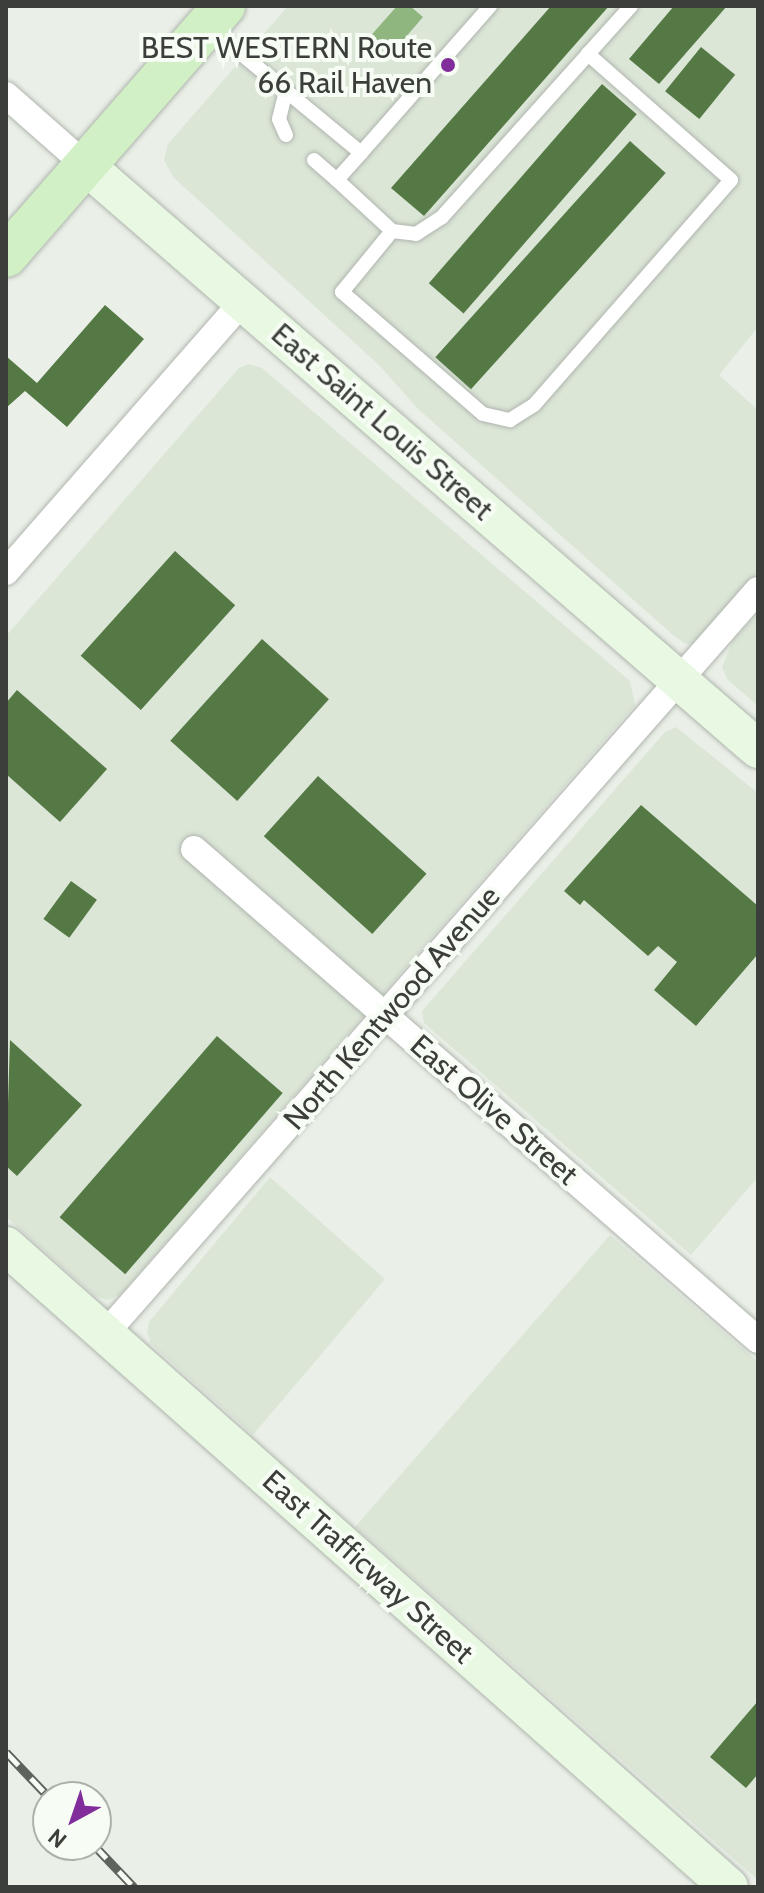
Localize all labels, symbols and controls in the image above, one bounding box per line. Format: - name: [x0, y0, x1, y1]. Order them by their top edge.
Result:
- place label: BEST WESTERN Route 66 Rail Haven: [141, 30, 432, 100]
- marker: BEST WESTERN Route 66 Rail Haven: [439, 56, 457, 74]
- street label: East Saint Louis Street: [264, 316, 500, 528]
- street label: North Kentwood Avenue: [276, 879, 508, 1137]
- street label: East Olive Street: [403, 1027, 585, 1193]
- street label: East Trafficway Street: [255, 1463, 481, 1671]
- north arrow: [32, 1781, 112, 1861]
- text: N: [43, 1823, 72, 1854]

